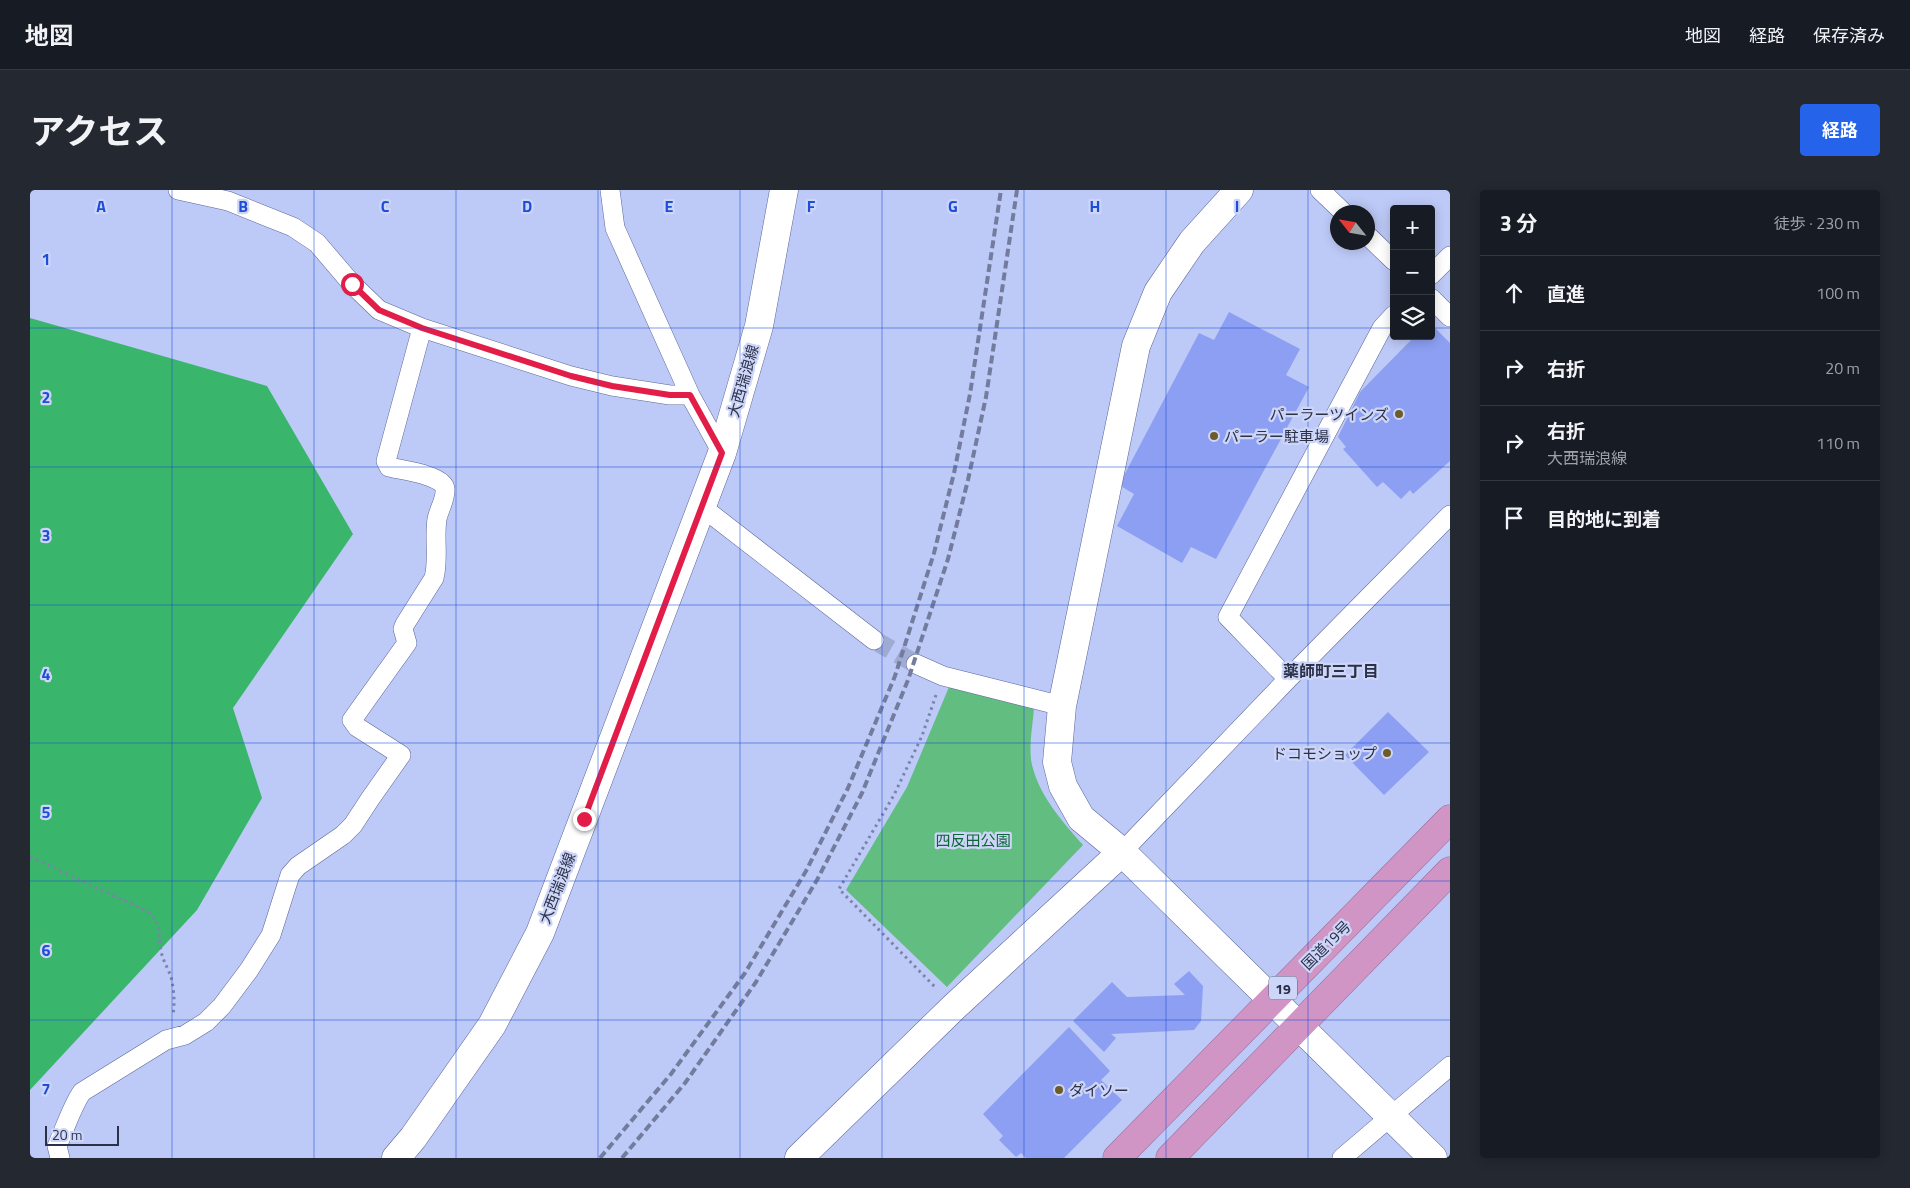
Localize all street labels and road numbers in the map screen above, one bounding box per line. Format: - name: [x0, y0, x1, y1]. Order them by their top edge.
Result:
- street label: 大西瑞浪線: [722, 342, 764, 420]
- street label: 大西瑞浪線: [533, 849, 581, 927]
- street label: 国道19号: [1296, 915, 1356, 975]
- road number: 19: [1269, 976, 1297, 1000]

